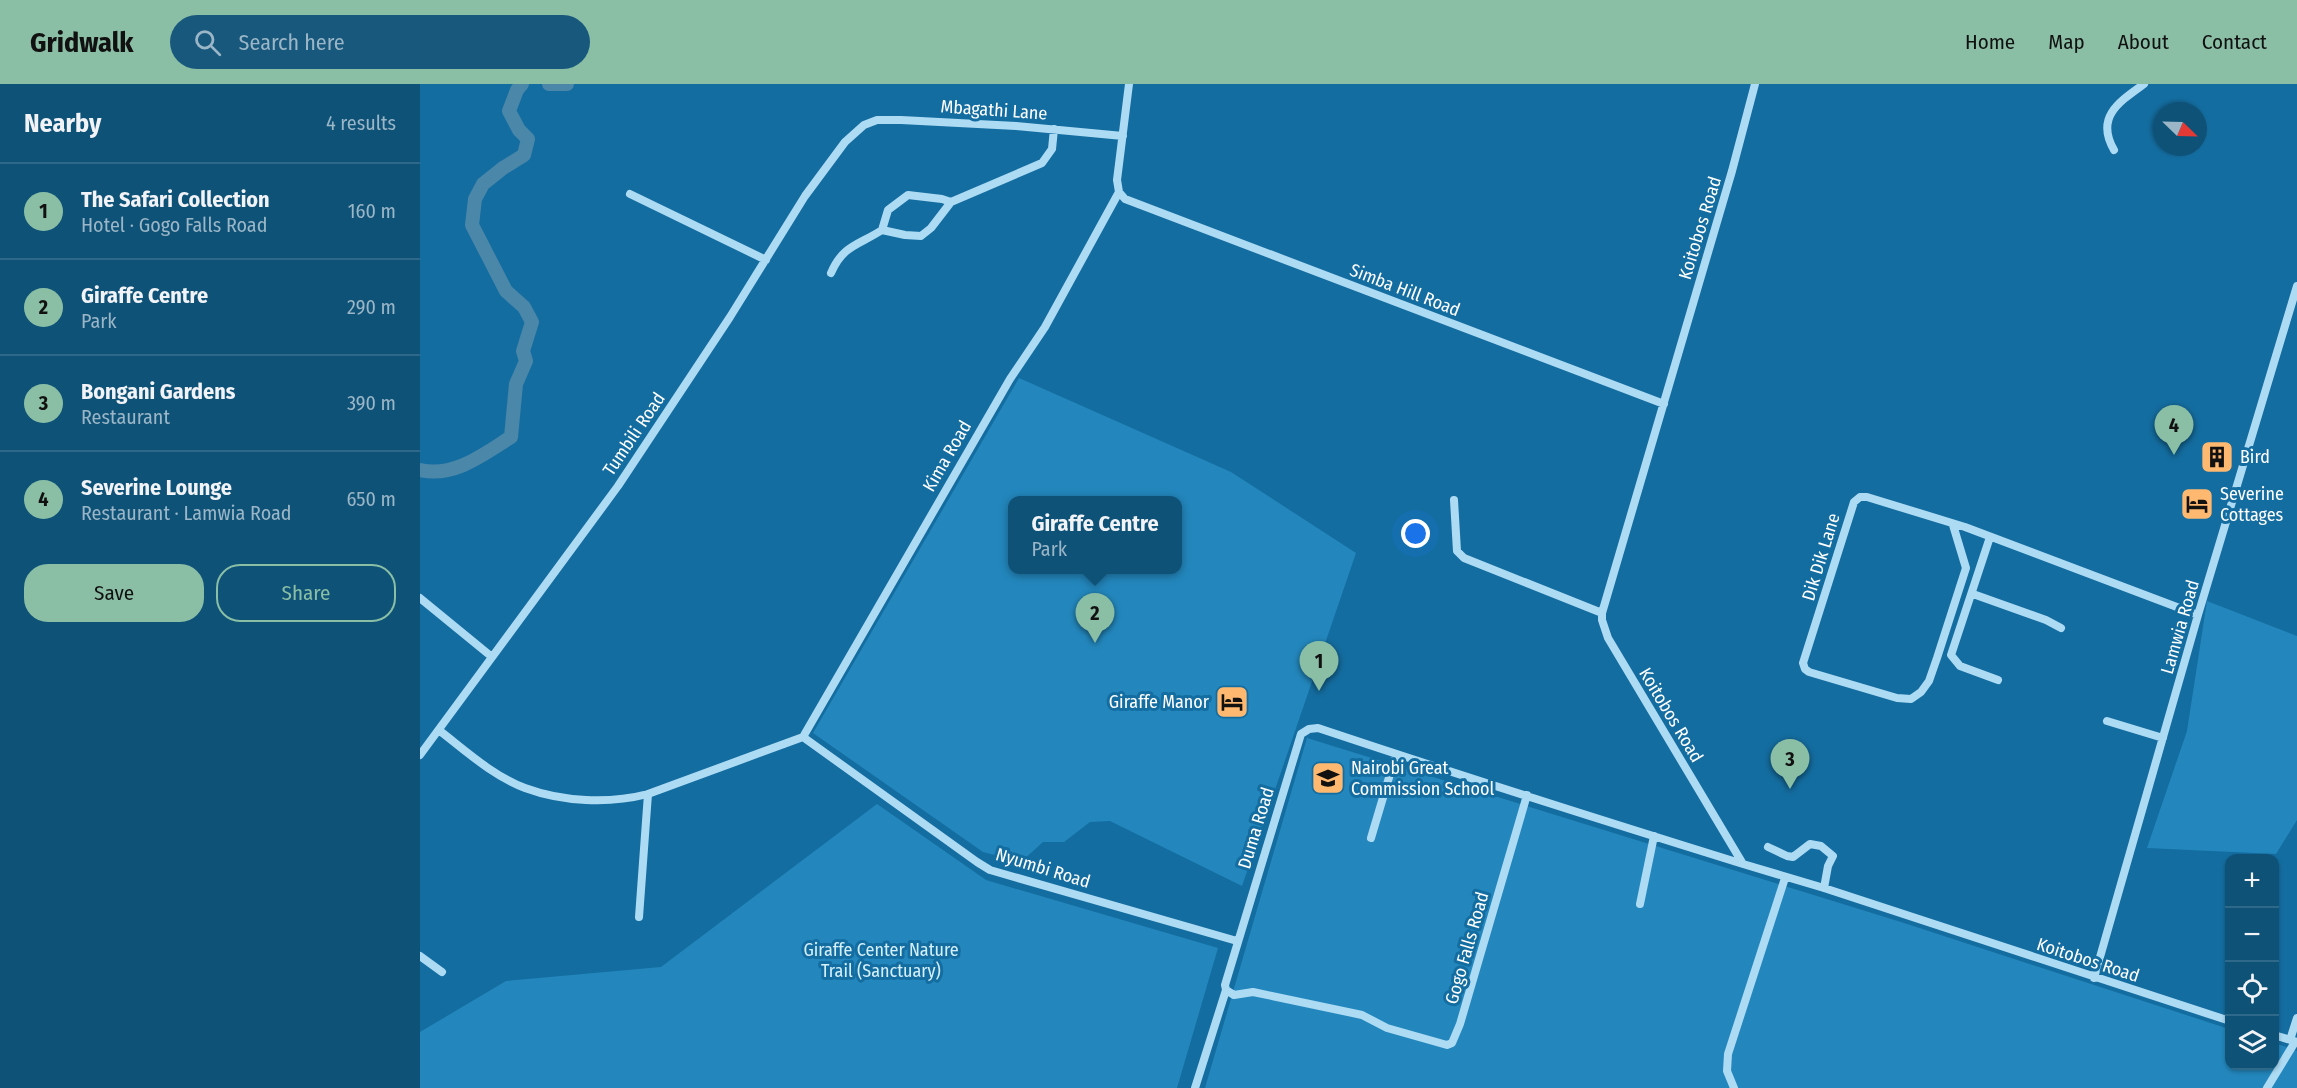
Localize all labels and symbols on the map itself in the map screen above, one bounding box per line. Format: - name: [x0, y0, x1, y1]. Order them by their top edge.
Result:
- street label: Mbagathi Lane: [940, 95, 1048, 125]
- north arrow: [2153, 102, 2207, 156]
- street label: Koitobos Road: [1674, 174, 1726, 282]
- street label: Simba Hill Road: [1347, 259, 1463, 321]
- street label: Tumbili Road: [598, 388, 670, 480]
- pin: 4: [2154, 406, 2194, 455]
- street label: Kima Road: [918, 417, 976, 495]
- building icon: Bird: [2199, 439, 2235, 475]
- place label: Bird: [2240, 446, 2270, 468]
- place label: Severine Cottages: [2220, 483, 2284, 526]
- hotel icon: Severine Cottages: [2179, 486, 2215, 522]
- street label: Dik Dik Lane: [1797, 511, 1845, 603]
- your location: [1401, 519, 1430, 548]
- street label: Lamwia Road: [2156, 577, 2204, 677]
- pin: 2: [1076, 594, 1114, 643]
- pin: 1: [1300, 642, 1338, 691]
- street label: Koitobos Road: [1634, 664, 1708, 766]
- hotel icon: Giraffe Manor: [1214, 684, 1250, 720]
- place label: Giraffe Manor: [1109, 691, 1210, 713]
- pin: 3: [1770, 740, 1810, 789]
- place label: Nairobi Great Commission School: [1351, 757, 1494, 800]
- school or university icon: Nairobi Great Commission School: [1310, 760, 1346, 796]
- street label: Duma Road: [1233, 785, 1279, 871]
- street label: Nyumbi Road: [993, 843, 1093, 893]
- street label: Gogo Falls Road: [1440, 889, 1494, 1007]
- street label: Koitobos Road: [2034, 933, 2142, 987]
- park label: Giraffe Center Nature Trail (Sanctuary): [803, 939, 959, 982]

